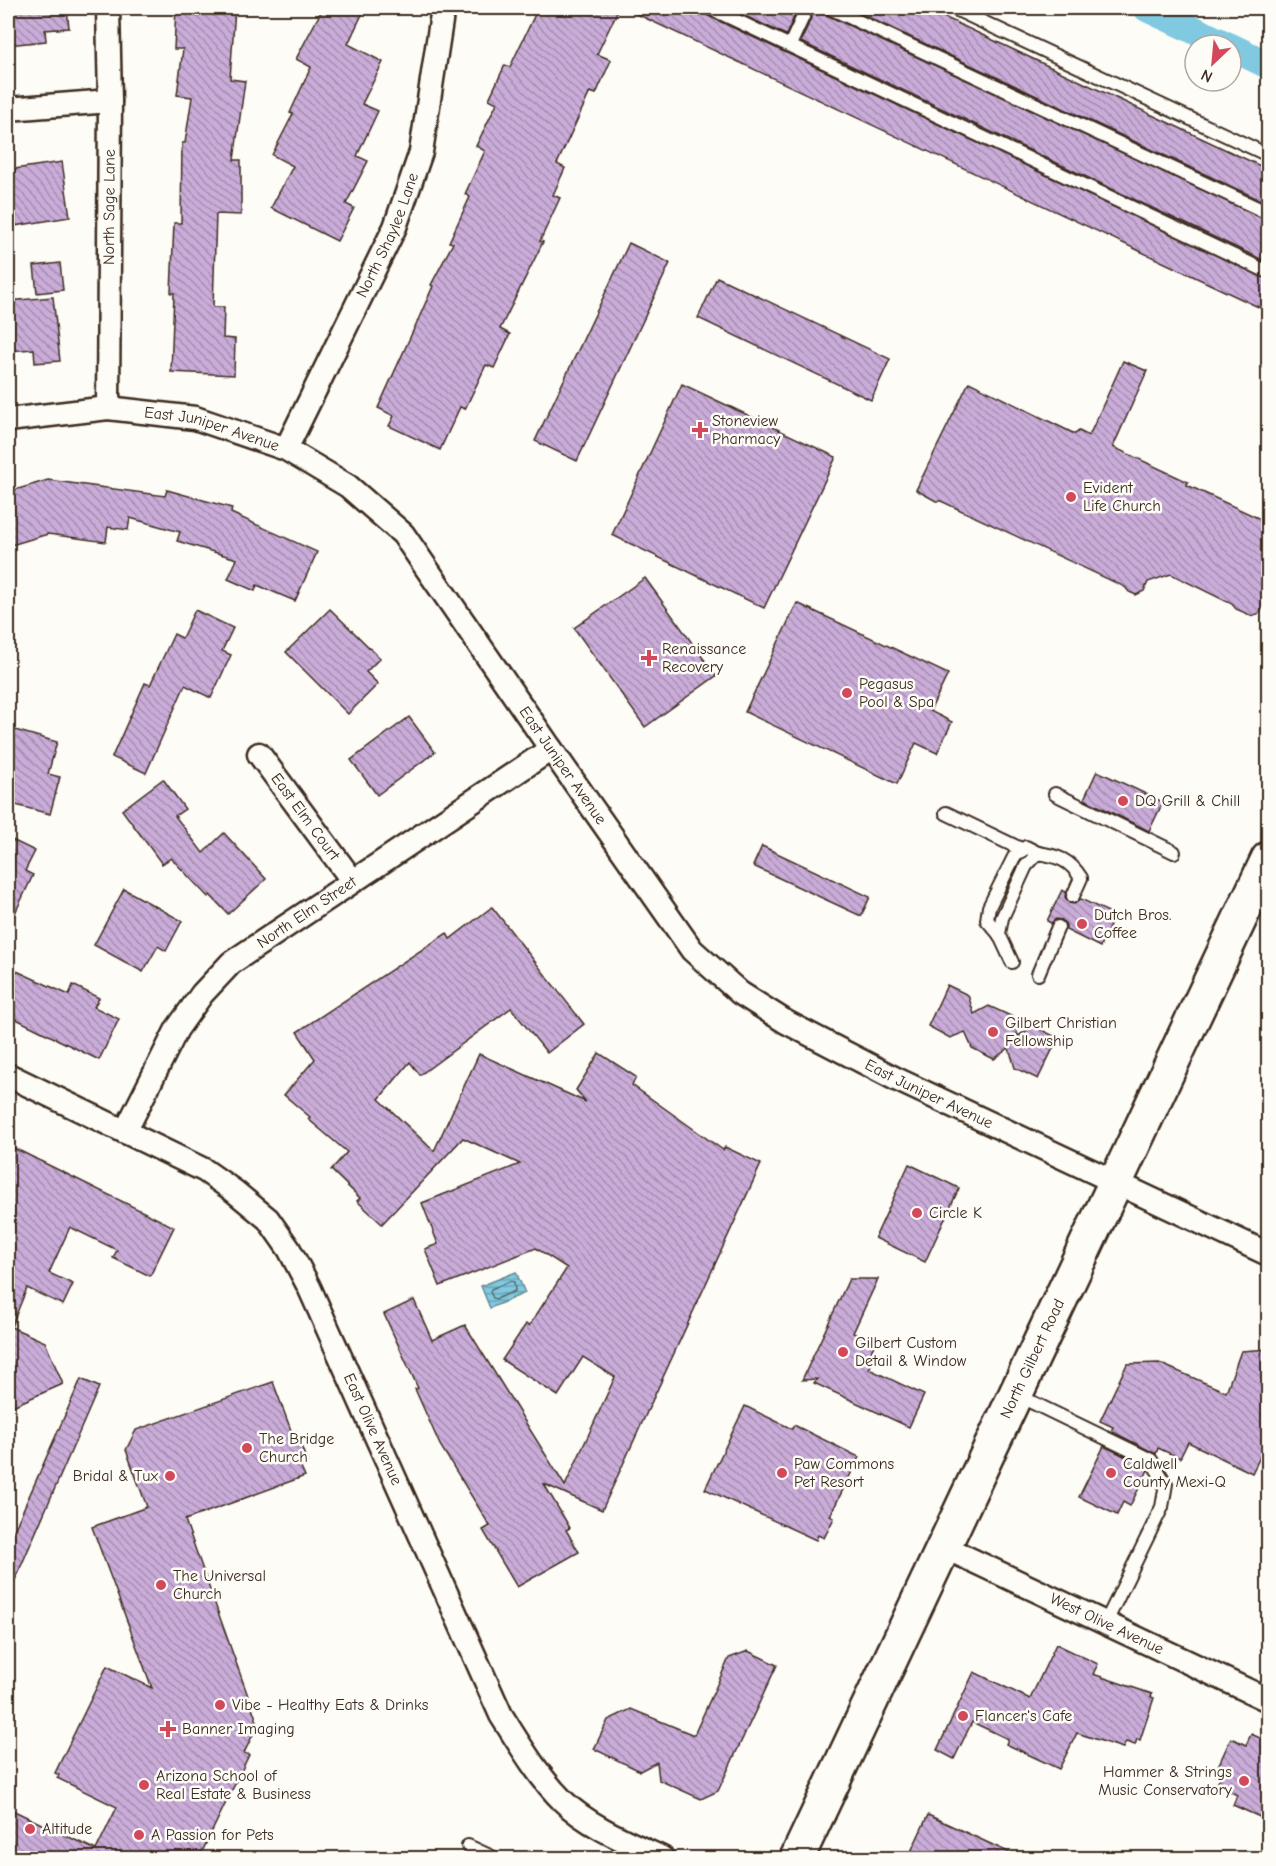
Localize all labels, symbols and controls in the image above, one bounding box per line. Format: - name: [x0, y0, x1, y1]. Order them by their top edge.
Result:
- north arrow: [1183, 33, 1243, 93]
- text: N: [1198, 65, 1215, 86]
- street label: North Sage Lane: [100, 149, 119, 265]
- street label: North Shaylee Lane: [353, 170, 422, 301]
- street label: East Juniper Avenue: [143, 403, 282, 455]
- place label: Stoneview Pharmacy: [712, 412, 781, 448]
- marker: Stoneview Pharmacy: [693, 423, 707, 437]
- place label: Evident Life Church: [1083, 479, 1161, 515]
- marker: Evident Life Church: [1064, 490, 1078, 504]
- place label: Renaissance Recovery: [662, 640, 746, 676]
- marker: Renaissance Recovery: [640, 649, 658, 667]
- place label: Pegasus Pool & Spa: [859, 675, 934, 711]
- marker: Pegasus Pool & Spa: [840, 686, 854, 700]
- street label: East Juniper Avenue: [516, 703, 610, 828]
- street label: East Elm Court: [267, 770, 344, 864]
- place label: DQ Grill & Chill: [1135, 792, 1240, 810]
- marker: DQ Grill & Chill: [1116, 794, 1130, 808]
- street label: North Elm Street: [254, 872, 360, 952]
- place label: Dutch Bros. Coffee: [1094, 906, 1171, 942]
- marker: Dutch Bros. Coffee: [1075, 917, 1089, 931]
- place label: Gilbert Christian Fellowship: [1005, 1014, 1117, 1050]
- marker: Gilbert Christian Fellowship: [986, 1025, 1000, 1039]
- street label: East Juniper Avenue: [862, 1056, 996, 1132]
- place label: Circle K: [929, 1204, 982, 1222]
- marker: Circle K: [910, 1206, 924, 1220]
- street label: North Gilbert Road: [997, 1296, 1068, 1421]
- place label: Gilbert Custom Detail & Window: [855, 1334, 967, 1370]
- marker: Gilbert Custom Detail & Window: [836, 1345, 850, 1359]
- street label: East Olive Avenue: [340, 1371, 406, 1488]
- place label: The Bridge Church: [259, 1430, 334, 1466]
- marker: The Bridge Church: [240, 1441, 254, 1455]
- place label: Paw Commons Pet Resort: [794, 1455, 895, 1491]
- place label: Caldwell County Mexi-Q: [1123, 1455, 1226, 1491]
- marker: Paw Commons Pet Resort: [775, 1466, 789, 1480]
- marker: Caldwell County Mexi-Q: [1104, 1466, 1118, 1480]
- place label: Bridal & Tux: [73, 1467, 158, 1485]
- marker: Bridal & Tux: [163, 1469, 177, 1483]
- place label: The Universal Church: [173, 1567, 266, 1603]
- marker: The Universal Church: [154, 1578, 168, 1592]
- street label: West Olive Avenue: [1047, 1589, 1166, 1658]
- place label: Vibe - Healthy Eats & Drinks: [232, 1696, 429, 1714]
- marker: Vibe - Healthy Eats & Drinks: [213, 1698, 227, 1712]
- place label: Flancer's Cafe: [975, 1707, 1072, 1725]
- marker: Flancer's Cafe: [956, 1709, 970, 1723]
- marker: Banner Imaging: [159, 1720, 177, 1738]
- place label: Banner Imaging: [182, 1720, 295, 1738]
- place label: Hammer & Strings Music Conservatory: [1098, 1763, 1233, 1799]
- place label: Arizona School of Real Estate & Business: [156, 1767, 311, 1803]
- marker: Hammer & Strings Music Conservatory: [1237, 1774, 1251, 1788]
- marker: Arizona School of Real Estate & Business: [137, 1778, 151, 1792]
- place label: Altitude: [42, 1820, 92, 1838]
- marker: Altitude: [23, 1822, 37, 1836]
- place label: A Passion for Pets: [151, 1826, 274, 1844]
- marker: A Passion for Pets: [132, 1828, 146, 1842]

